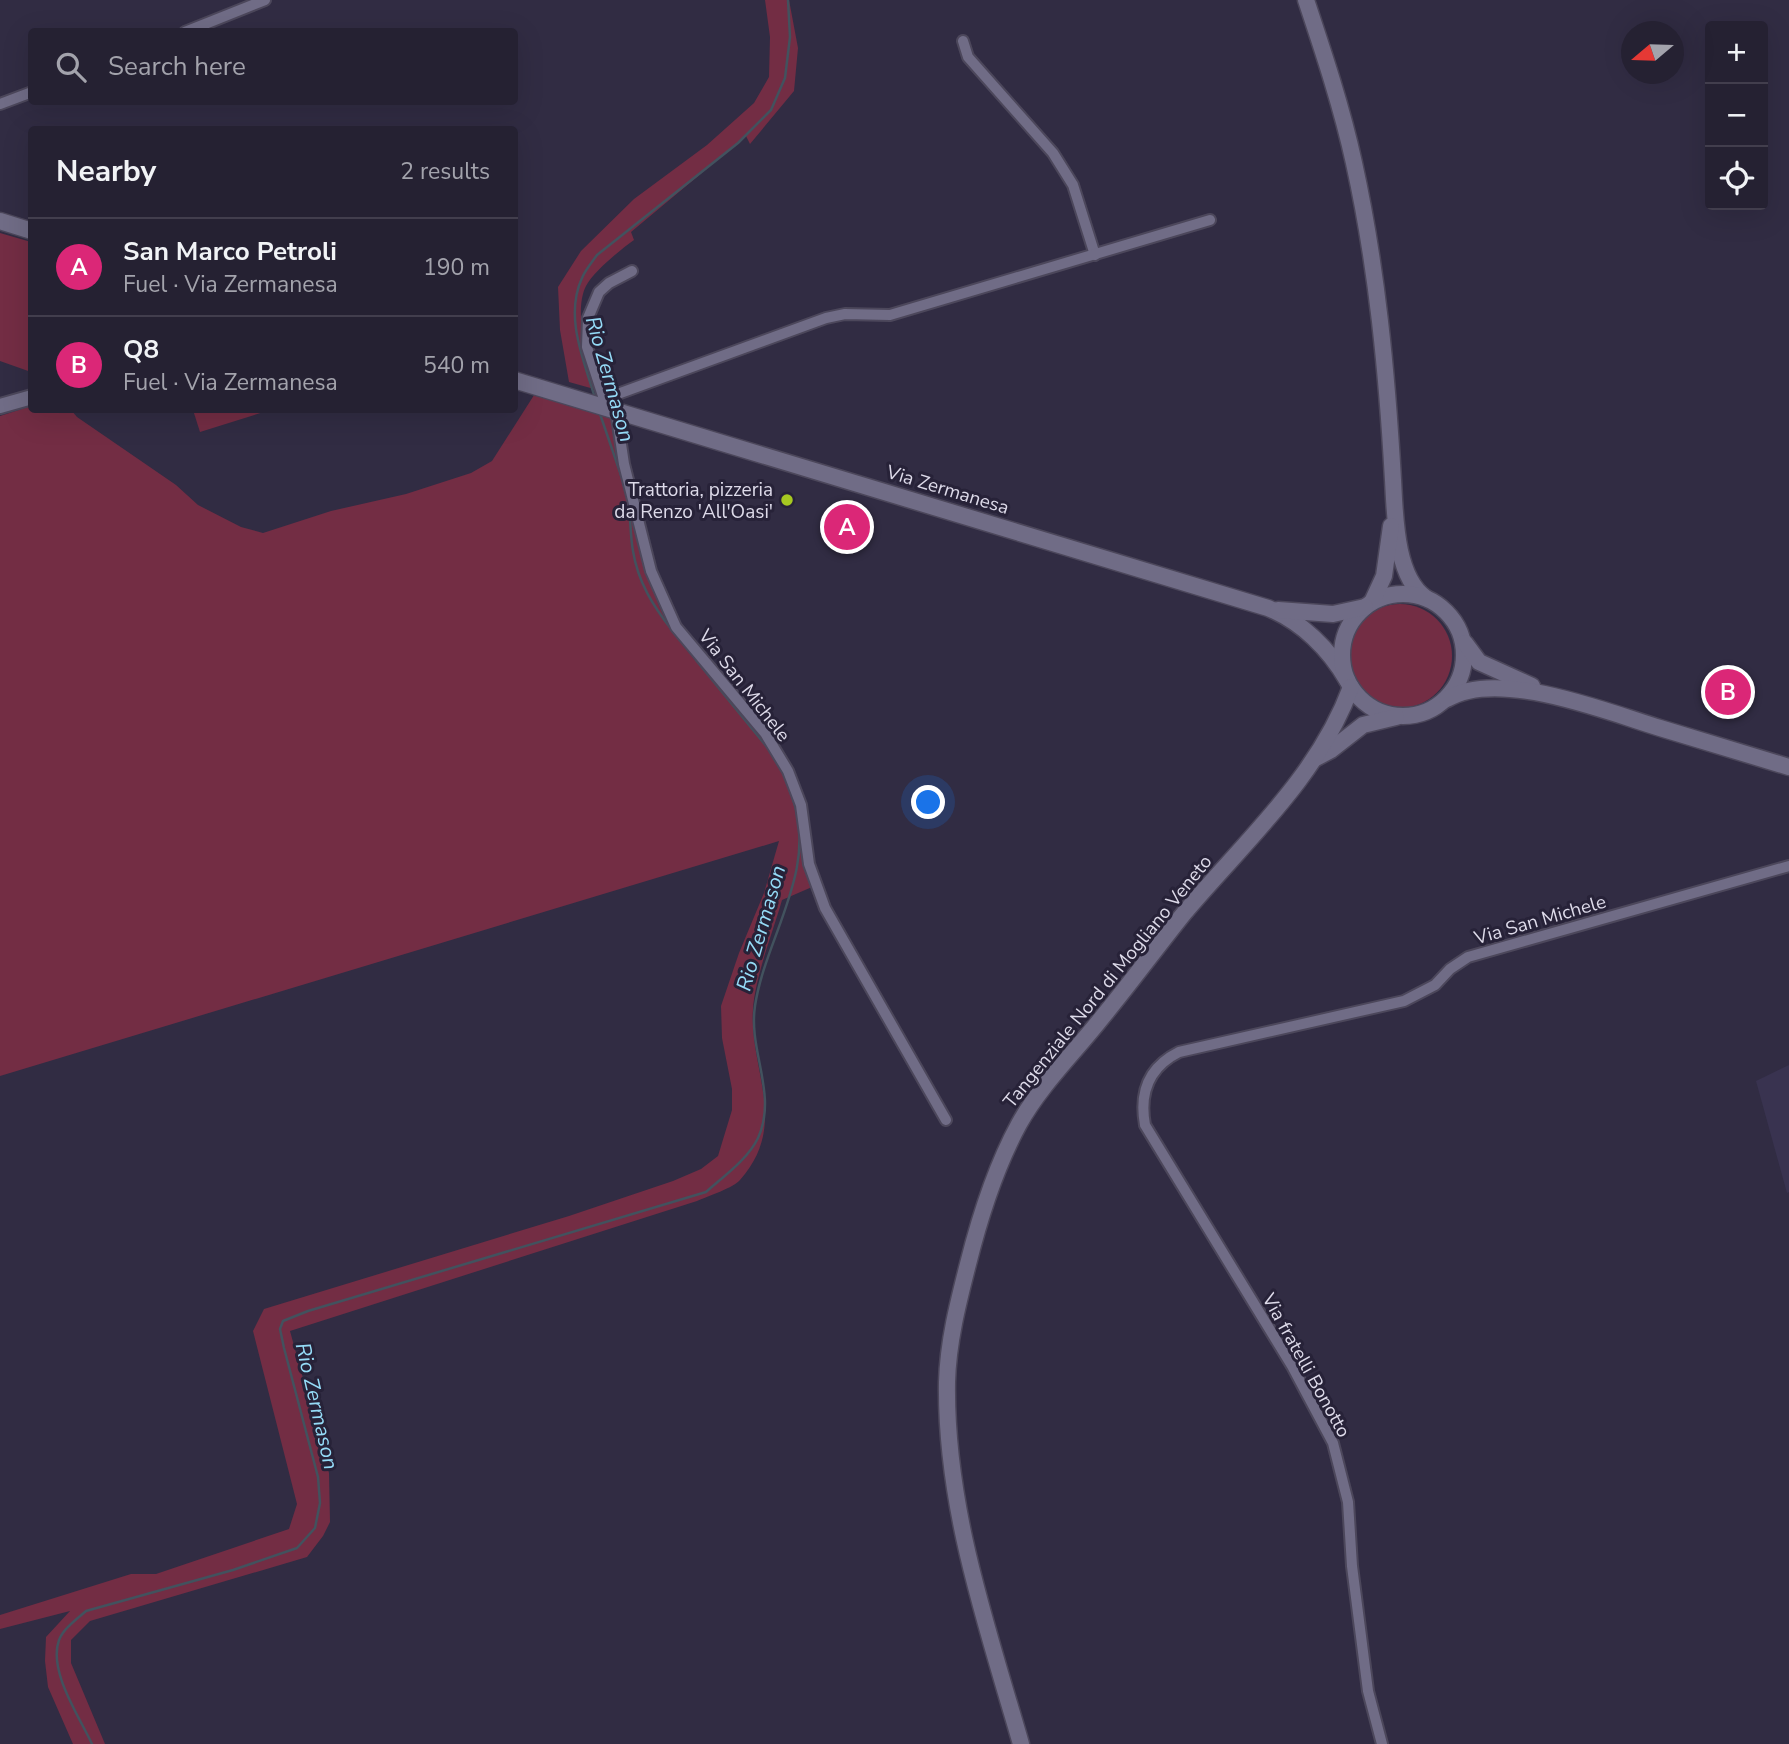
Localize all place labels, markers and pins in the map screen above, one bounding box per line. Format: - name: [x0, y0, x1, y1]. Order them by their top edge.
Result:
- place label: Trattoria, pizzeria da Renzo 'All'Oasi': [614, 477, 773, 525]
- marker: Trattoria, pizzeria da Renzo 'All'Oasi': [779, 492, 795, 508]
- pin: A: [824, 501, 870, 553]
- pin: B: [1705, 666, 1751, 718]

